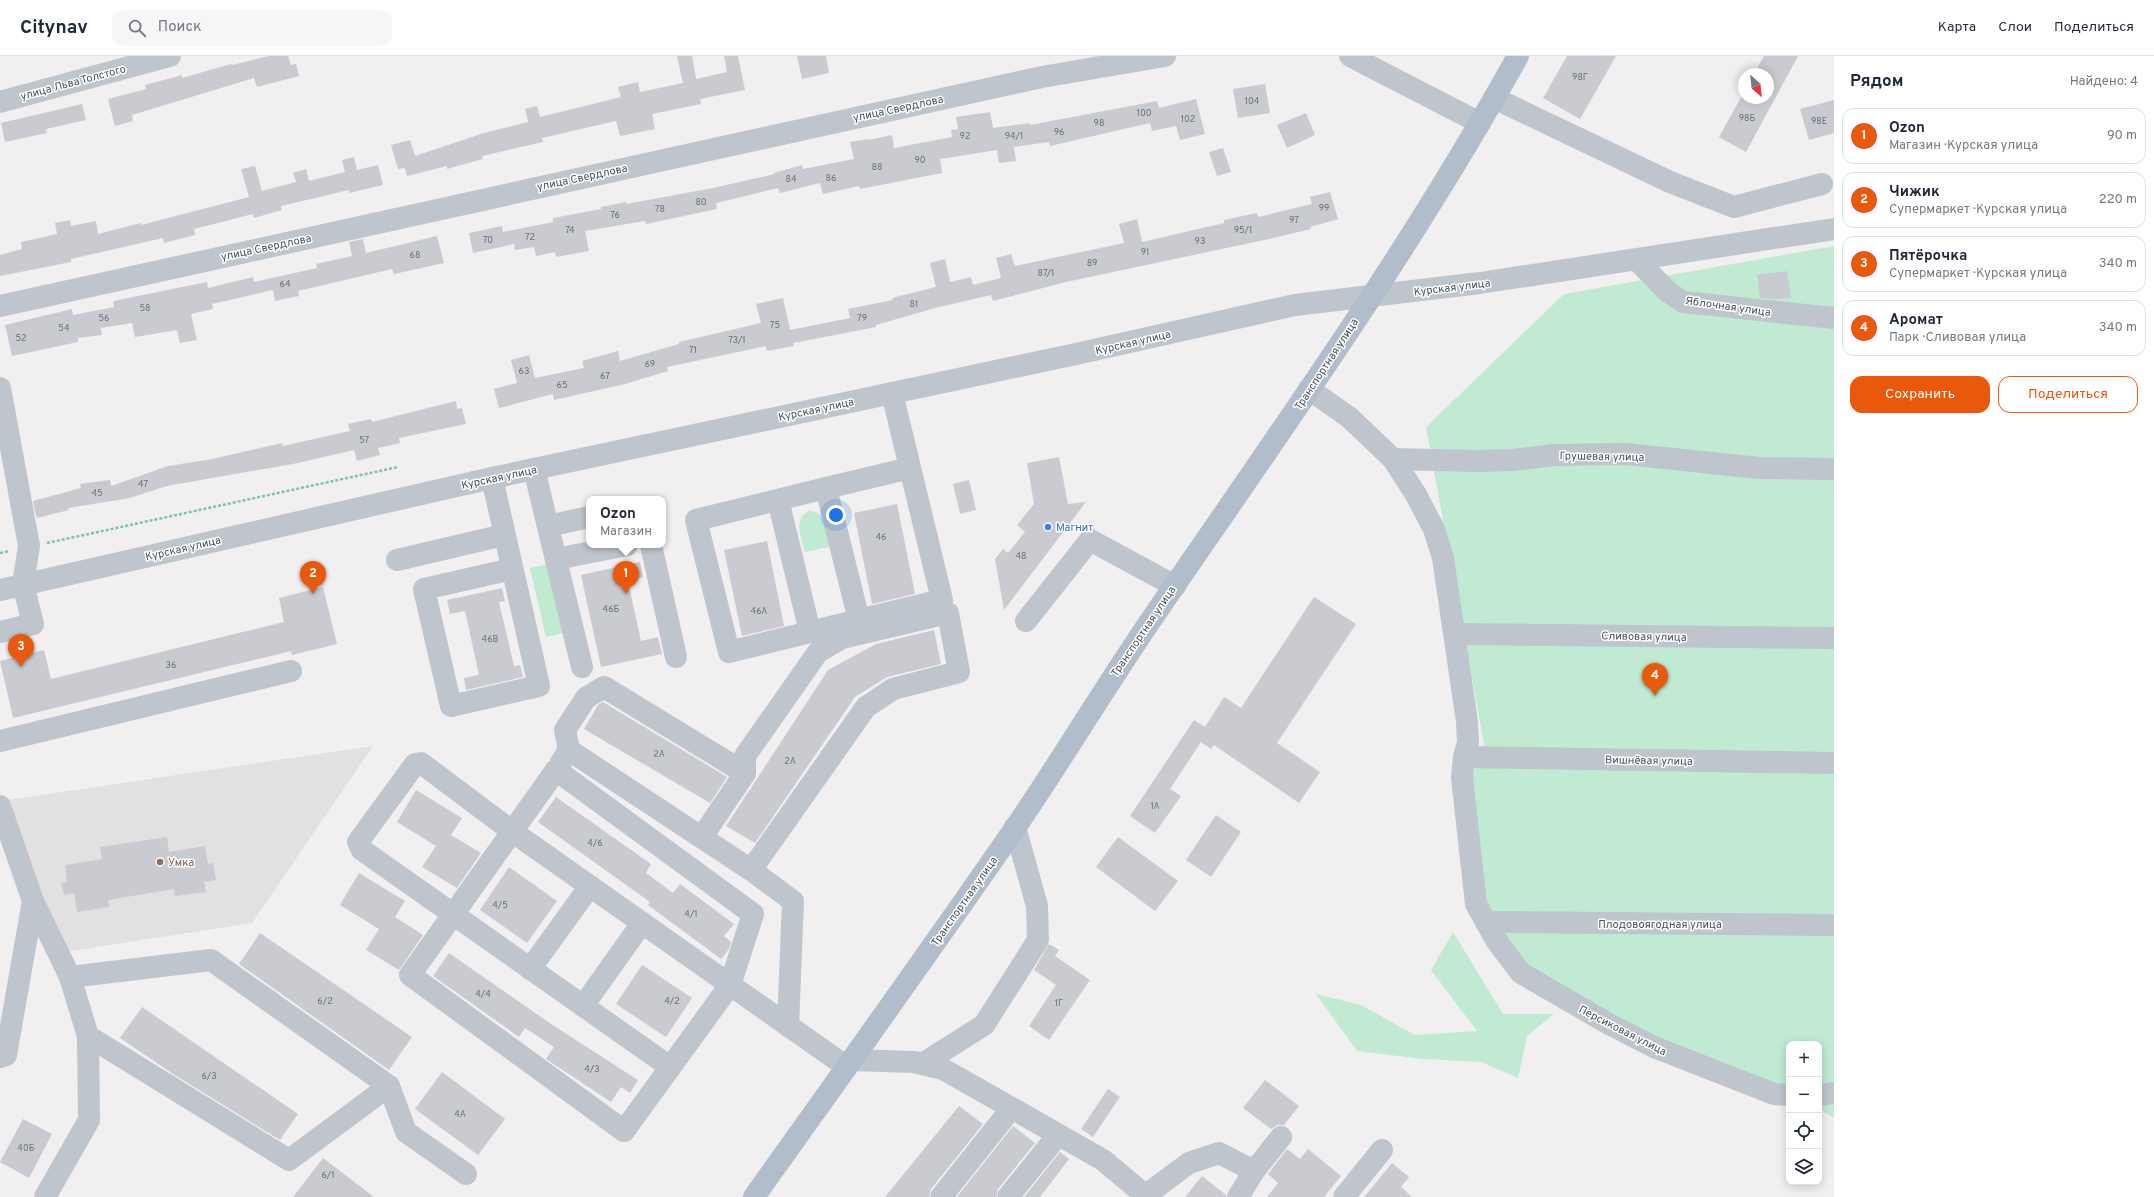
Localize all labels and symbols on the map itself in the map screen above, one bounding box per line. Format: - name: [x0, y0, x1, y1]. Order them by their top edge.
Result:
- street label: улица Льва Толстого: [19, 62, 128, 104]
- north arrow: [1738, 68, 1774, 104]
- house number: 98Г: [1572, 72, 1588, 83]
- street label: улица Свердлова: [852, 92, 945, 125]
- house number: 104: [1245, 96, 1260, 107]
- house number: 100: [1137, 108, 1152, 119]
- house number: 98Б: [1739, 113, 1755, 124]
- house number: 102: [1181, 114, 1195, 125]
- house number: 98Е: [1811, 116, 1827, 127]
- house number: 98: [1094, 118, 1104, 129]
- house number: 96: [1054, 127, 1064, 138]
- house number: 92: [960, 131, 970, 142]
- house number: 94/1: [1005, 131, 1023, 142]
- house number: 90: [914, 155, 926, 166]
- street label: улица Свердлова: [536, 161, 629, 194]
- house number: 88: [872, 162, 883, 173]
- house number: 86: [826, 173, 836, 184]
- house number: 84: [785, 174, 797, 185]
- house number: 80: [695, 197, 707, 208]
- house number: 99: [1319, 203, 1329, 214]
- house number: 78: [655, 204, 665, 215]
- house number: 76: [610, 210, 620, 221]
- house number: 97: [1289, 215, 1299, 226]
- house number: 74: [565, 225, 575, 236]
- house number: 95/1: [1234, 225, 1252, 236]
- street label: улица Свердлова: [220, 231, 313, 264]
- house number: 72: [525, 232, 535, 243]
- house number: 70: [483, 235, 493, 246]
- house number: 93: [1195, 236, 1205, 247]
- house number: 91: [1141, 247, 1149, 258]
- house number: 68: [410, 250, 420, 261]
- house number: 89: [1087, 258, 1097, 269]
- house number: 87/1: [1038, 268, 1054, 279]
- street label: Курская улица: [1413, 276, 1491, 300]
- house number: 64: [280, 279, 291, 290]
- street label: Яблочная улица: [1684, 294, 1772, 320]
- house number: 81: [910, 299, 918, 310]
- house number: 58: [139, 303, 151, 314]
- house number: 56: [99, 313, 109, 324]
- house number: 79: [857, 313, 867, 324]
- street label: Транспортная улица: [1292, 316, 1362, 413]
- house number: 75: [770, 320, 780, 331]
- house number: 54: [58, 323, 70, 334]
- street label: Курская улица: [1094, 327, 1173, 358]
- house number: 52: [15, 333, 27, 344]
- house number: 73/1: [728, 335, 746, 346]
- house number: 71: [689, 345, 697, 356]
- house number: 69: [645, 359, 655, 370]
- house number: 63: [519, 366, 529, 377]
- house number: 67: [600, 371, 610, 382]
- house number: 65: [557, 380, 567, 391]
- street label: Курская улица: [777, 395, 856, 425]
- house number: 57: [359, 435, 369, 446]
- street label: Грушевая улица: [1559, 449, 1645, 465]
- street label: Курская улица: [460, 463, 539, 493]
- house number: 47: [138, 479, 148, 490]
- house number: 45: [91, 488, 103, 499]
- your location: [826, 505, 846, 525]
- place label: Магнит: [1056, 521, 1093, 535]
- marker: Магнит: [1043, 522, 1053, 532]
- house number: 46: [876, 532, 886, 543]
- street label: Курская улица: [144, 533, 223, 564]
- house number: 48: [1015, 551, 1027, 562]
- pin: 2: [300, 561, 326, 594]
- pin: 1: [613, 561, 639, 594]
- street label: Транспортная улица: [1108, 583, 1180, 680]
- house number: 46Б: [603, 604, 620, 615]
- house number: 46А: [751, 606, 767, 617]
- street label: Сливовая улица: [1601, 629, 1687, 645]
- pin: 3: [8, 634, 34, 667]
- house number: 46В: [482, 634, 499, 645]
- house number: 36: [166, 660, 176, 671]
- pin: 4: [1642, 663, 1668, 696]
- house number: 2А: [653, 749, 665, 760]
- street label: Вишнёвая улица: [1605, 753, 1693, 769]
- house number: 2А: [784, 756, 796, 767]
- house number: 1А: [1150, 801, 1160, 812]
- house number: 4/6: [587, 838, 603, 849]
- street label: Транспортная улица: [929, 854, 1001, 949]
- place label: Умка: [168, 856, 195, 870]
- marker: Умка: [155, 857, 165, 867]
- house number: 4/5: [492, 900, 508, 911]
- house number: 4/1: [684, 909, 698, 920]
- street label: Плодовоягодная улица: [1598, 918, 1722, 932]
- house number: 4/4: [475, 989, 491, 1000]
- house number: 6/2: [317, 996, 333, 1007]
- house number: 4/2: [664, 996, 680, 1007]
- house number: 1Г: [1055, 998, 1063, 1009]
- street label: Персиковая улица: [1576, 1003, 1669, 1059]
- house number: 4/3: [584, 1064, 600, 1075]
- house number: 6/3: [201, 1071, 217, 1082]
- house number: 4А: [454, 1109, 466, 1120]
- house number: 40Б: [17, 1143, 35, 1154]
- house number: 6/1: [321, 1170, 335, 1181]

